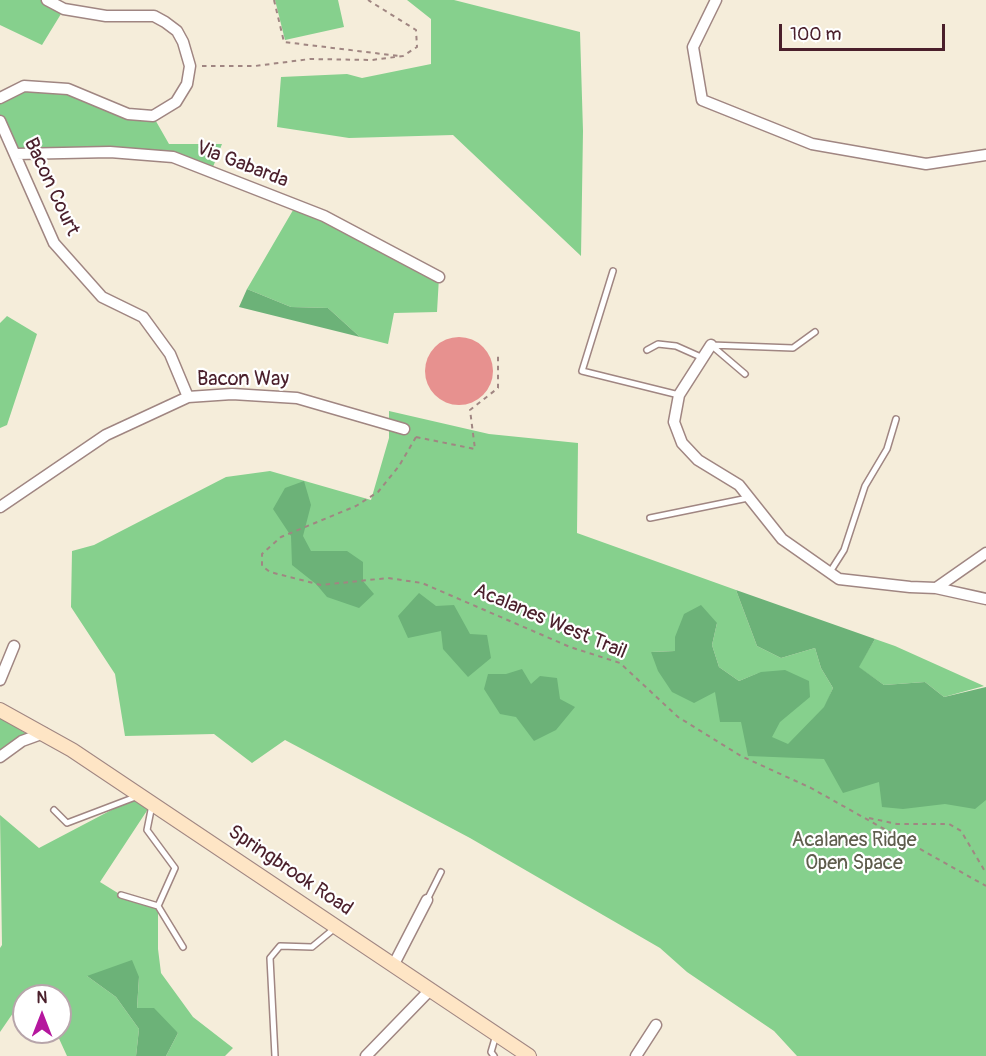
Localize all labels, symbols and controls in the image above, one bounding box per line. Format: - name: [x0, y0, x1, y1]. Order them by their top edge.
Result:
- scale bar: [782, 12, 948, 50]
- text: 100 m: [790, 23, 842, 46]
- street label: Bacon Court: [18, 134, 84, 240]
- street label: Via Gabarda: [193, 136, 291, 194]
- street label: Bacon Way: [197, 368, 289, 392]
- street label: Acalanes West Trail: [470, 579, 630, 665]
- street label: Springbrook Road: [223, 820, 357, 922]
- park label: Acalanes Ridge Open Space: [791, 829, 917, 876]
- north arrow: [12, 984, 72, 1044]
- text: N: [37, 988, 47, 1008]

